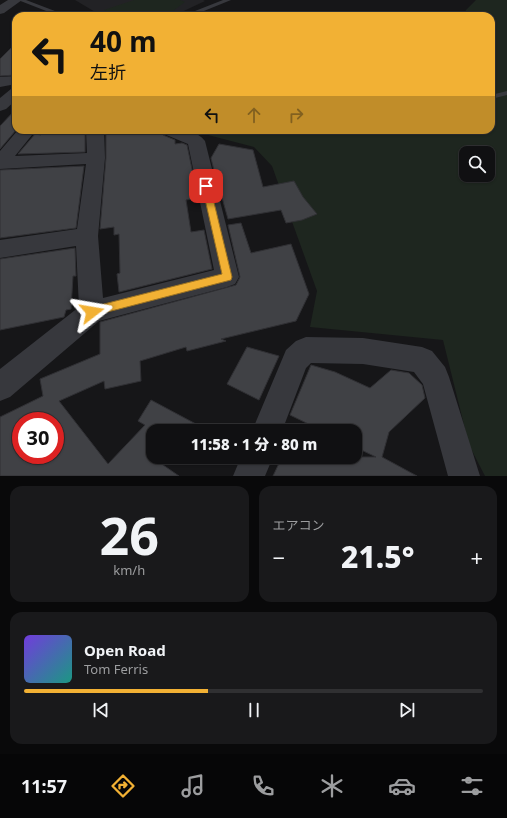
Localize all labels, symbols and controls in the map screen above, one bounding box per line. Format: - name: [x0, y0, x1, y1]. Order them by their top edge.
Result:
- text: 40 m: [90, 22, 157, 60]
- icon: left: [24, 28, 76, 80]
- text: 左折: [90, 60, 126, 84]
- icon: left: [201, 104, 223, 126]
- icon: ahead: [243, 104, 265, 126]
- icon: right: [285, 104, 307, 126]
- map controls: [459, 146, 495, 182]
- button: search: [459, 146, 495, 182]
- pin: [189, 169, 223, 203]
- icon: arrive: [195, 175, 217, 197]
- position arrow: [71, 291, 113, 333]
- speed limit sign: 30: [12, 412, 64, 464]
- text: 11:58 · 1 分 · 80 m: [191, 434, 317, 454]
- text: 26: [100, 499, 159, 570]
- text: エアコン: [273, 516, 325, 534]
- text: 21.5°: [341, 536, 414, 577]
- text: −: [273, 542, 285, 572]
- text: +: [470, 542, 483, 572]
- text: km/h: [113, 561, 145, 579]
- text: Open Road: [84, 640, 166, 660]
- text: Tom Ferris: [84, 660, 148, 678]
- icon: previous: [90, 699, 112, 721]
- icon: pause: [243, 699, 265, 721]
- icon: next: [396, 699, 418, 721]
- icon: directions: [109, 772, 137, 800]
- icon: music: [179, 772, 207, 800]
- icon: phone: [249, 772, 277, 800]
- icon: climate: [318, 772, 346, 800]
- icon: car: [388, 772, 416, 800]
- icon: filters: [458, 772, 486, 800]
- text: 11:57: [21, 774, 67, 798]

